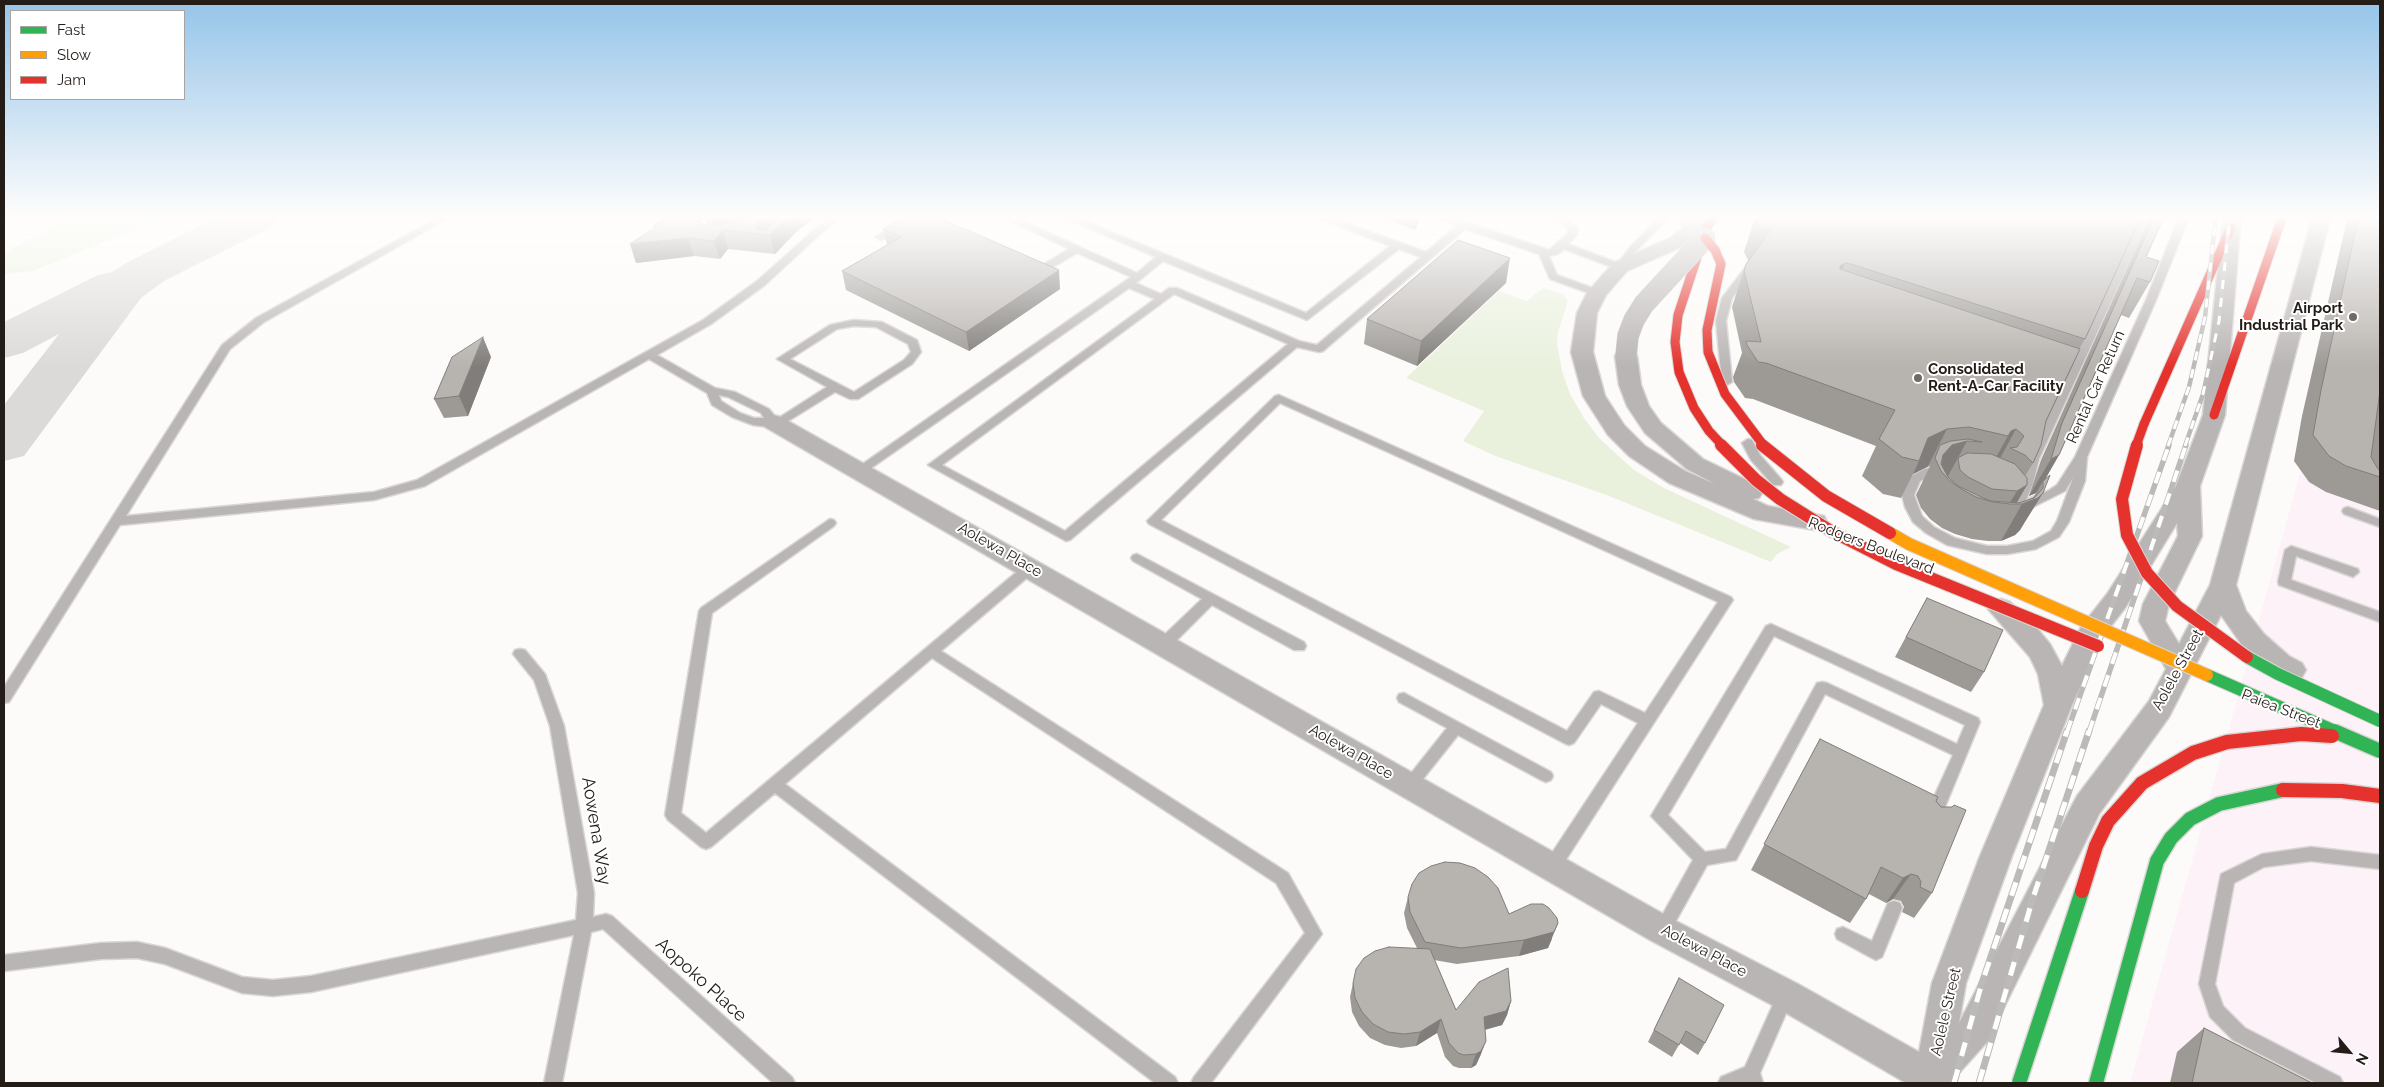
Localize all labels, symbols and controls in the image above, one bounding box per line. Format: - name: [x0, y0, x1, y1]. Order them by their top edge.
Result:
- legend: [10, 10, 185, 100]
- text: Fast: [57, 21, 85, 39]
- text: Slow: [57, 46, 91, 64]
- text: Jam: [57, 71, 86, 89]
- place label: Airport Industrial Park: [2239, 299, 2343, 334]
- marker: Airport Industrial Park: [2347, 311, 2359, 323]
- street label: Rental Car Return: [2063, 328, 2129, 446]
- place label: Consolidated Rent-A-Car Facility: [1928, 360, 2064, 395]
- marker: Consolidated Rent-A-Car Facility: [1912, 372, 1924, 384]
- street label: Rodgers Boulevard: [1806, 514, 1936, 578]
- street label: Aolewa Place: [955, 519, 1045, 581]
- street label: Aolele Street: [2148, 626, 2208, 714]
- street label: Paiea Street: [2239, 686, 2323, 732]
- street label: Aolewa Place: [1306, 721, 1396, 783]
- street label: Aowena Way: [577, 775, 615, 887]
- street label: Aolewa Place: [1658, 921, 1750, 981]
- street label: Aopoko Place: [651, 933, 751, 1027]
- street label: Aolele Street: [1927, 966, 1965, 1058]
- north arrow: [2324, 1027, 2374, 1077]
- text: N: [2353, 1051, 2372, 1068]

